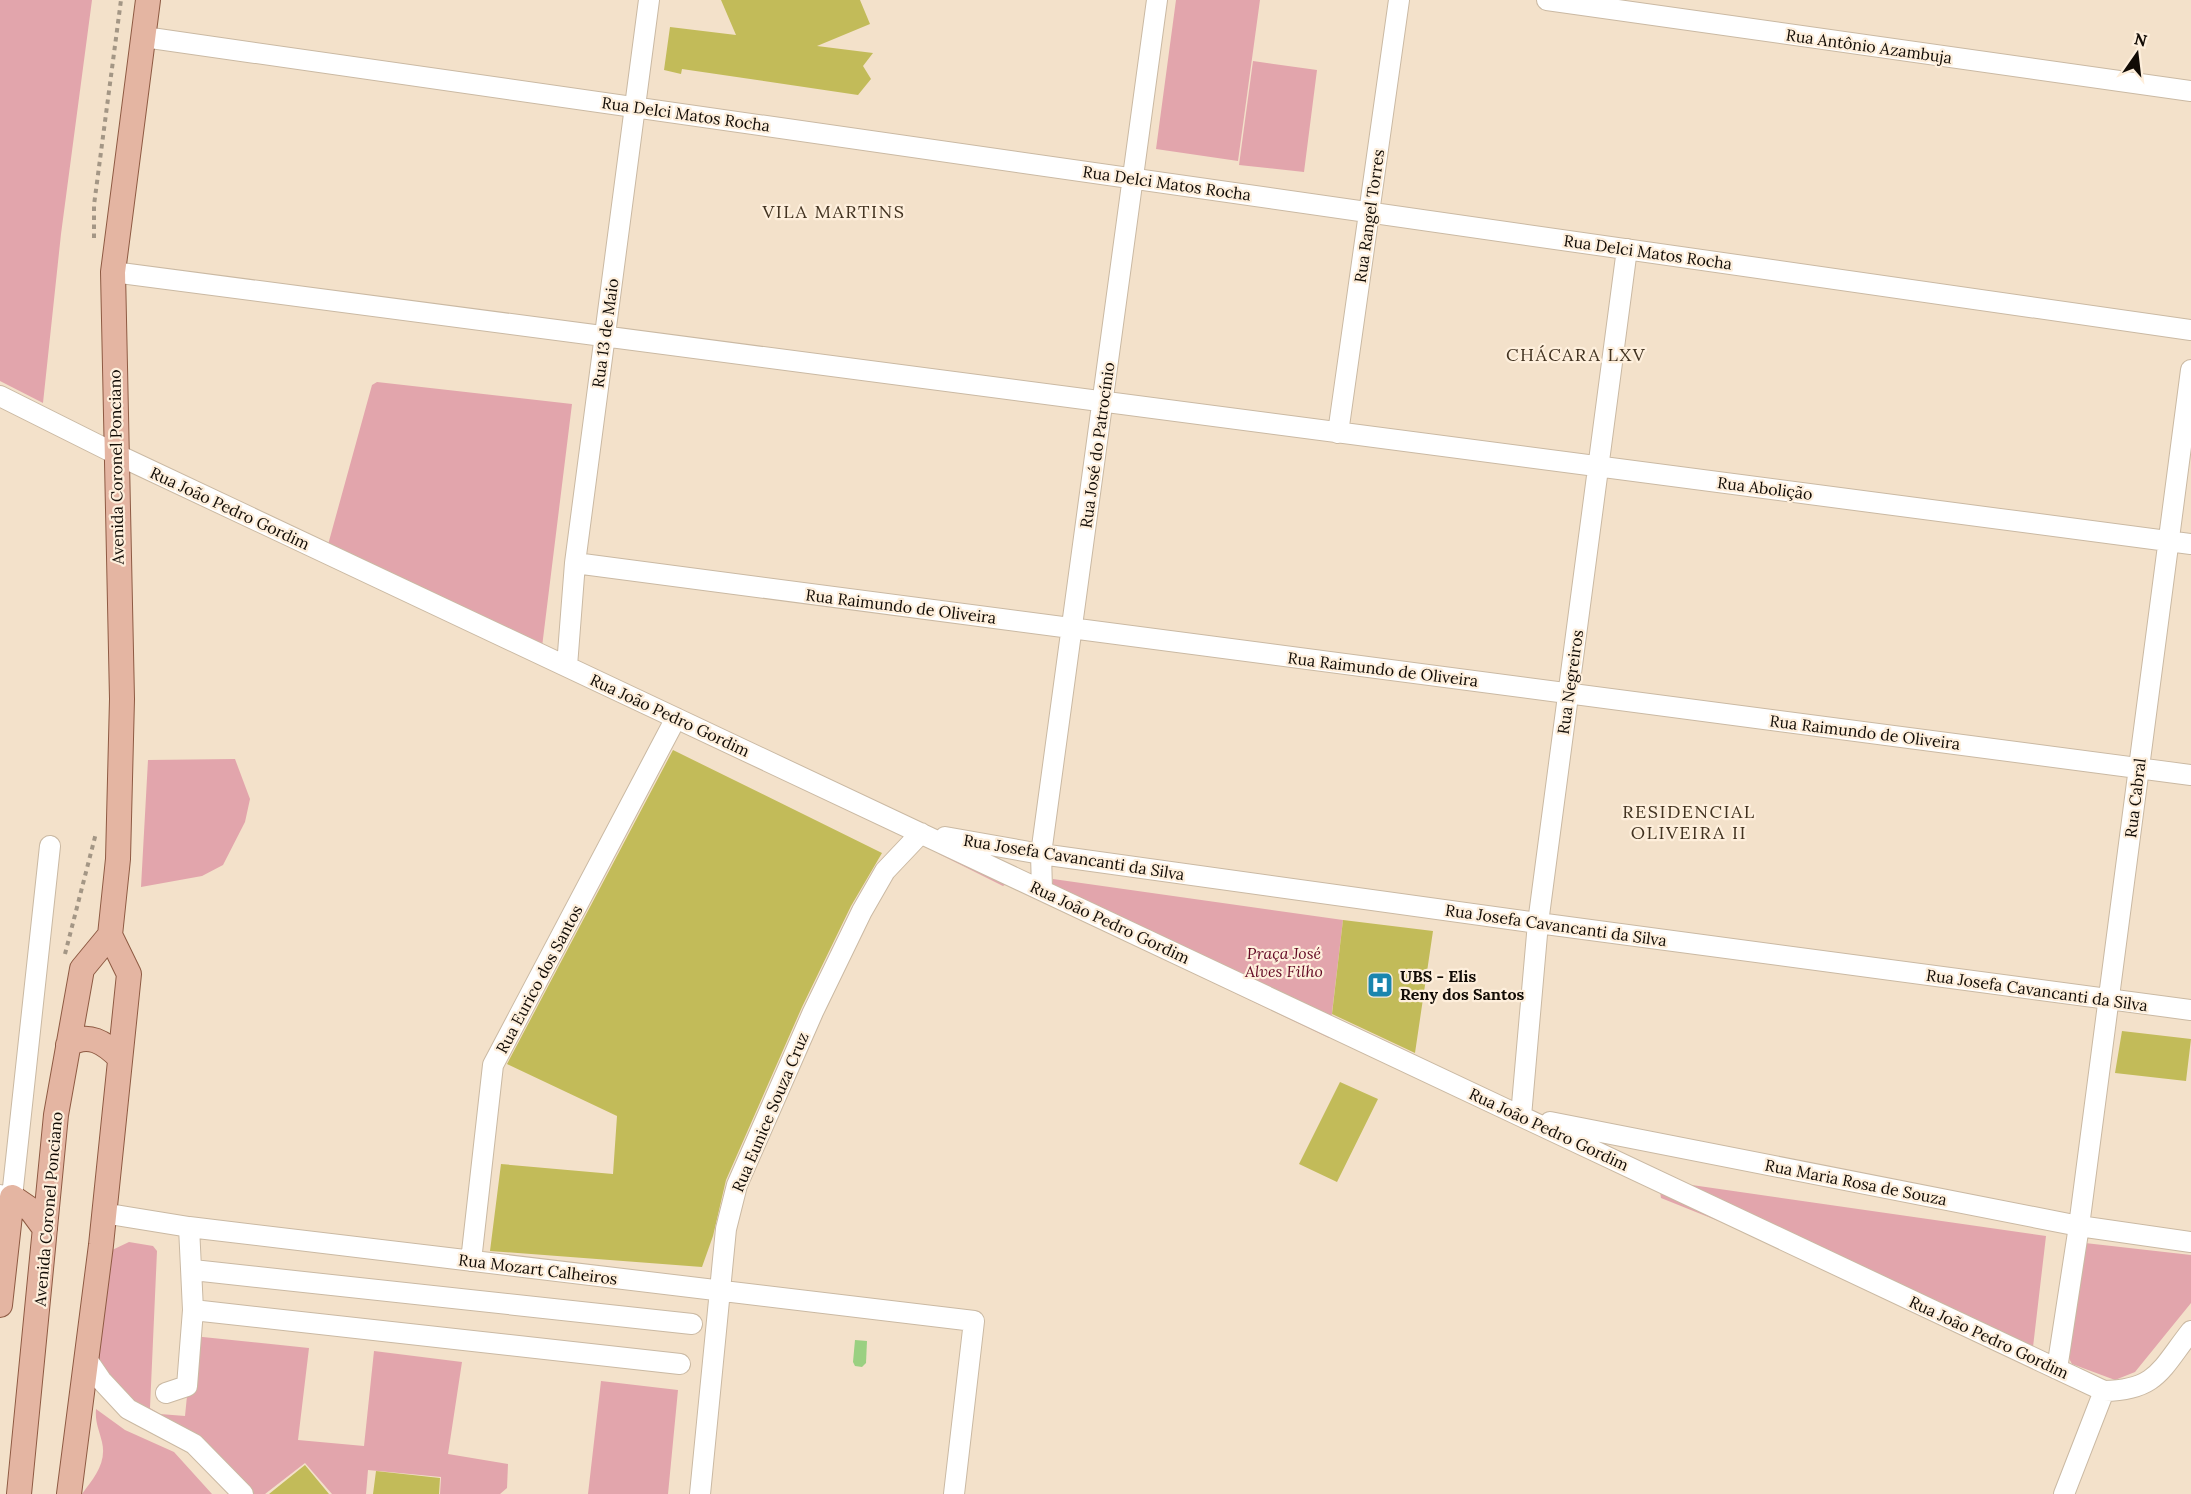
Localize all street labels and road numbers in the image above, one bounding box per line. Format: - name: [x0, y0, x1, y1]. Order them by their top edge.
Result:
- street label: Rua Antônio Azambuja: [1785, 24, 1953, 68]
- street label: Rua Delci Matos Rocha: [600, 92, 772, 136]
- street label: Rua Rangel Torres: [1350, 148, 1388, 284]
- street label: Rua Delci Matos Rocha: [1081, 161, 1253, 205]
- street label: Rua Delci Matos Rocha: [1562, 230, 1734, 274]
- street label: Rua 13 de Maio: [587, 277, 623, 389]
- street label: Rua José do Patrocínio: [1075, 361, 1119, 529]
- street label: Avenida Coronel Ponciano: [104, 369, 128, 566]
- street label: Rua João Pedro Gordim: [147, 462, 313, 554]
- street label: Rua Abolição: [1716, 472, 1814, 504]
- street label: Rua Raimundo de Oliveira: [805, 584, 997, 628]
- street label: Rua Negreiros: [1553, 629, 1587, 735]
- street label: Rua Raimundo de Oliveira: [1287, 647, 1479, 691]
- street label: Rua João Pedro Gordim: [587, 669, 753, 761]
- street label: Rua Raimundo de Oliveira: [1769, 710, 1961, 754]
- street label: Rua Cabral: [2120, 757, 2150, 839]
- street label: Rua Josefa Cavancanti da Silva: [962, 830, 1186, 884]
- street label: Rua João Pedro Gordim: [1027, 876, 1193, 968]
- street label: Rua Josefa Cavancanti da Silva: [1444, 900, 1668, 950]
- street label: Rua Eurico dos Santos: [491, 901, 587, 1057]
- street label: Rua Josefa Cavancanti da Silva: [1925, 965, 2149, 1015]
- street label: Rua Eunice Souza Cruz: [727, 1029, 813, 1195]
- street label: Rua João Pedro Gordim: [1466, 1083, 1632, 1175]
- street label: Avenida Coronel Ponciano: [29, 1111, 66, 1308]
- street label: Rua Maria Rosa de Souza: [1763, 1155, 1949, 1209]
- street label: Rua Mozart Calheiros: [457, 1249, 619, 1289]
- street label: Rua João Pedro Gordim: [1906, 1291, 2072, 1383]

